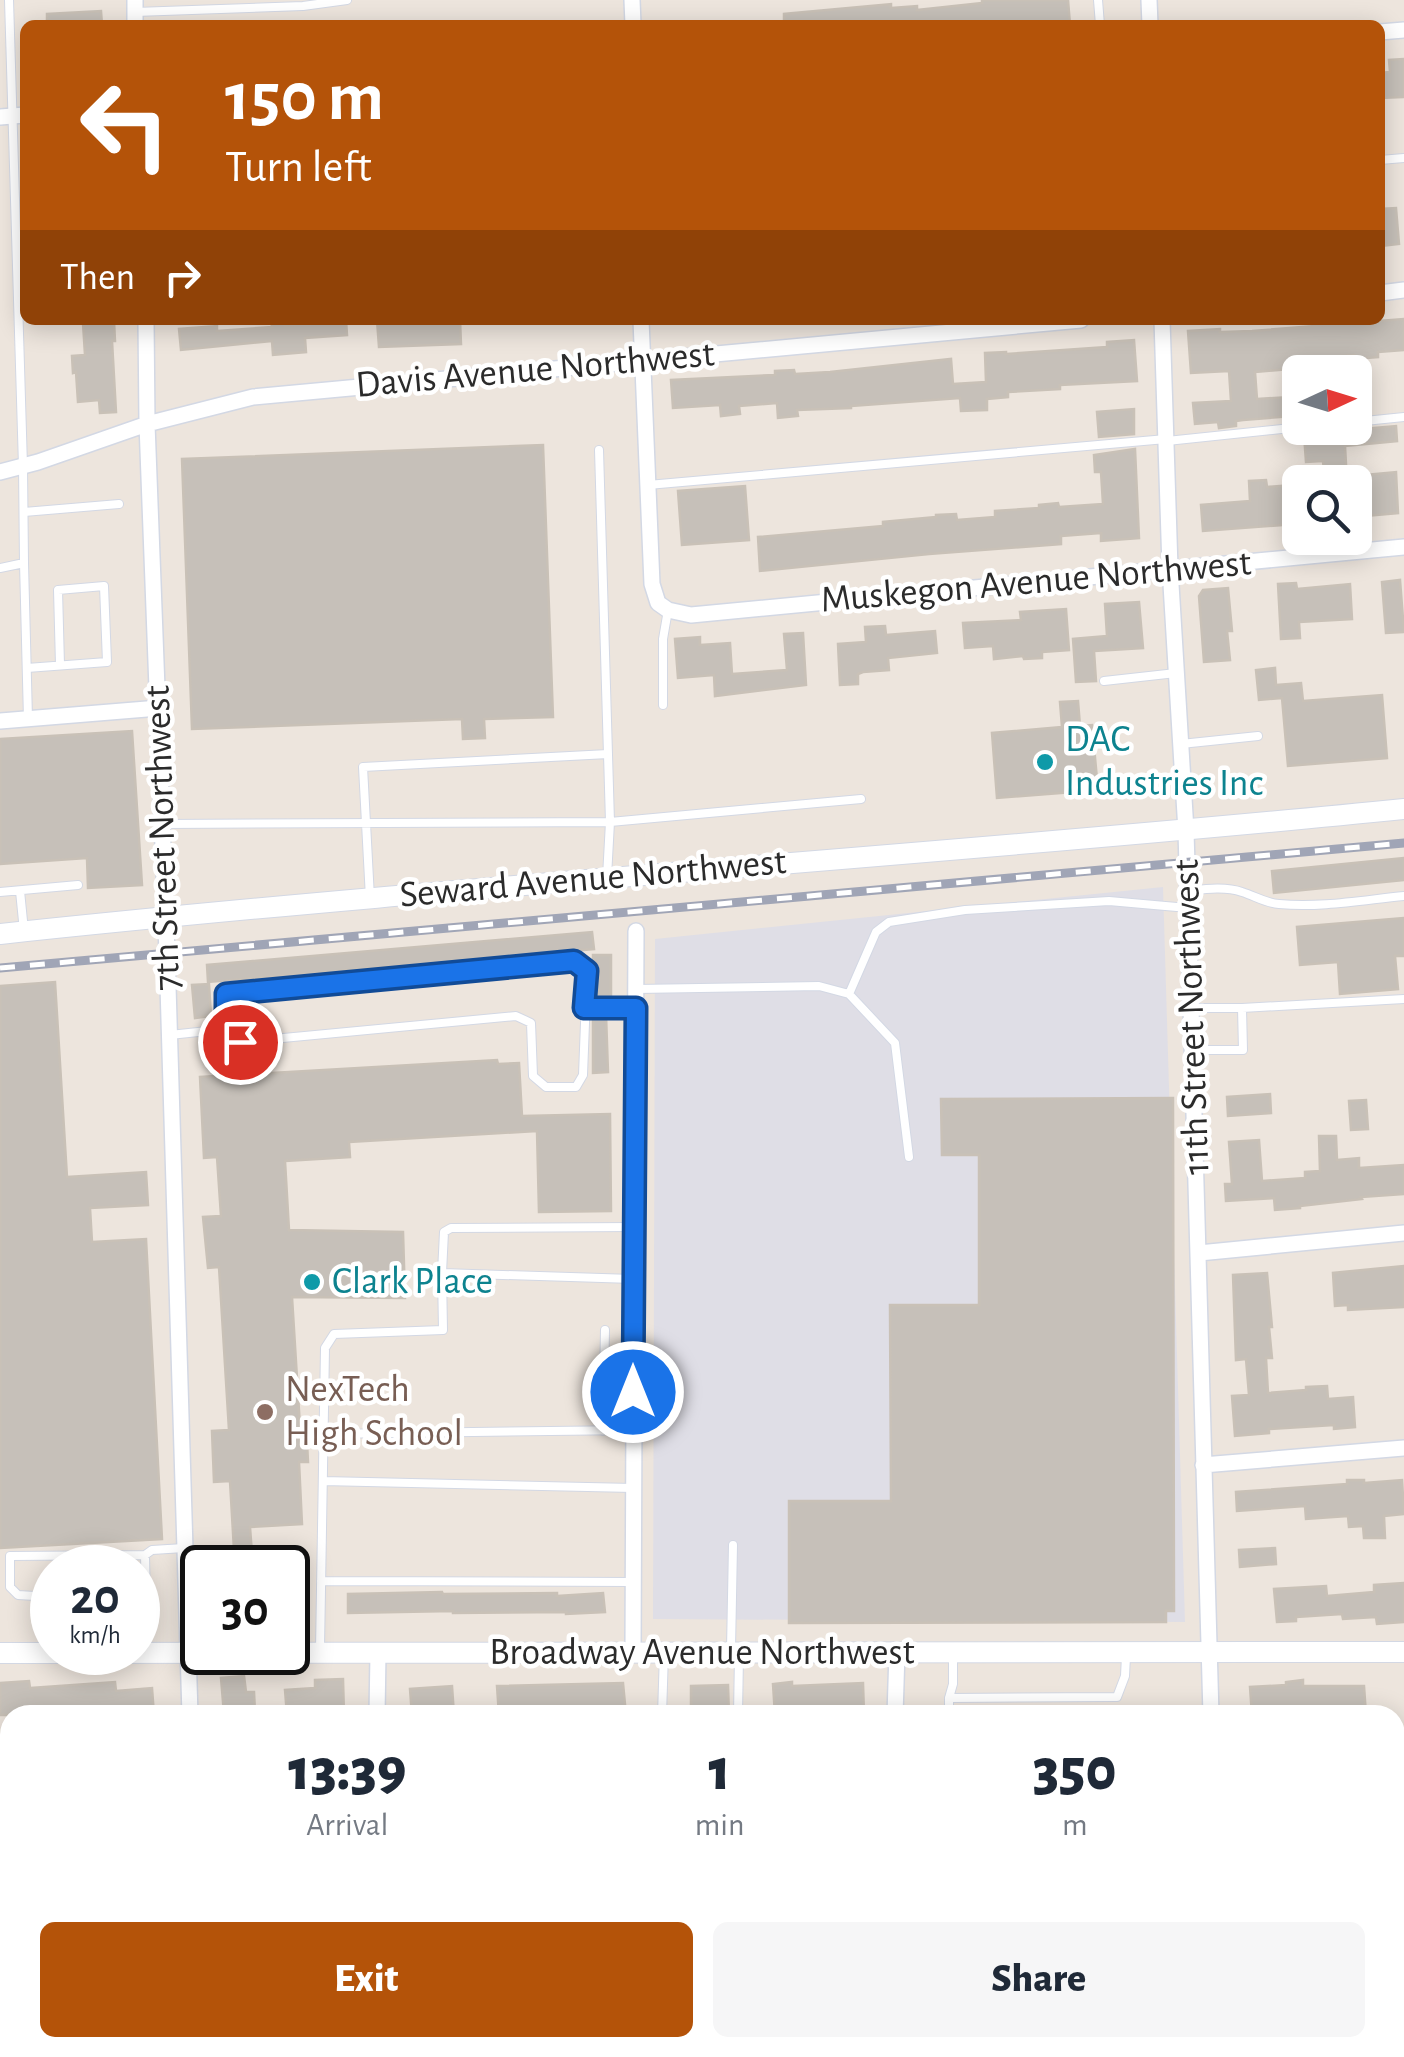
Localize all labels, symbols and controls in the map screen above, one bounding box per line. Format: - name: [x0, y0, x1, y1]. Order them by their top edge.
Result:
- icon: left: [60, 60, 190, 190]
- text: 150 m: [225, 63, 384, 133]
- text: Turn left: [225, 145, 372, 190]
- icon: right: [155, 250, 210, 305]
- text: Then: [60, 259, 135, 297]
- street label: Davis Avenue Northwest: [354, 335, 716, 405]
- north arrow: [1282, 355, 1372, 445]
- map controls: [1282, 355, 1372, 555]
- button: search: [1282, 465, 1372, 555]
- street label: Muskegon Avenue Northwest: [819, 544, 1253, 620]
- street label: 7th Street Northwest: [139, 685, 187, 991]
- place label: DAC Industries Inc: [1065, 721, 1263, 803]
- marker: DAC Industries Inc: [1034, 751, 1056, 773]
- street label: Seward Avenue Northwest: [398, 843, 788, 915]
- street label: 11th Street Northwest: [1168, 859, 1216, 1175]
- pin: [198, 1000, 283, 1085]
- icon: arrive: [213, 1015, 268, 1070]
- place label: Clark Place: [332, 1263, 493, 1301]
- marker: Clark Place: [301, 1271, 323, 1293]
- position arrow: [581, 1340, 685, 1444]
- place label: NexTech High School: [285, 1371, 463, 1453]
- marker: NexTech High School: [254, 1401, 276, 1423]
- speed limit sign: 30: [180, 1545, 310, 1675]
- text: 20: [70, 1573, 120, 1623]
- text: km/h: [69, 1623, 121, 1648]
- street label: Broadway Avenue Northwest: [489, 1634, 915, 1672]
- text: 13:39: [288, 1741, 406, 1801]
- text: 1: [709, 1741, 731, 1801]
- text: 350: [1033, 1741, 1117, 1801]
- text: Arrival: [306, 1809, 388, 1841]
- text: min: [695, 1809, 744, 1841]
- text: m: [1062, 1809, 1088, 1841]
- button: Exit: [40, 1922, 693, 2037]
- button: Share: [713, 1922, 1365, 2037]

